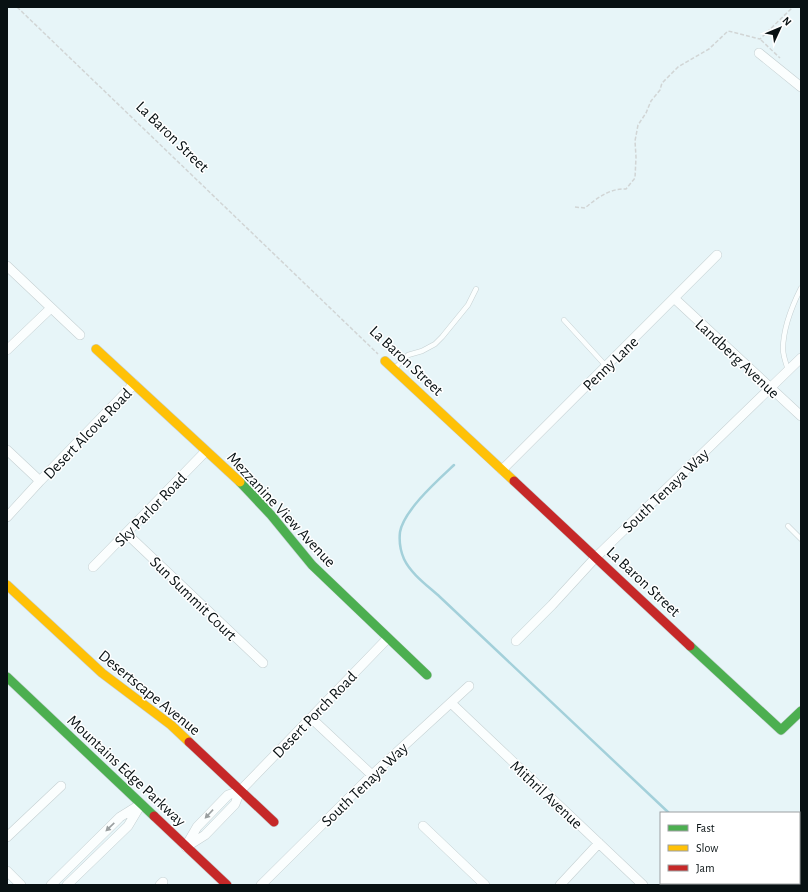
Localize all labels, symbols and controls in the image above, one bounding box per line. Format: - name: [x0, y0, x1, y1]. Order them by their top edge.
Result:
- north arrow: [760, 8, 800, 48]
- text: N: [780, 15, 793, 28]
- street label: La Baron Street: [133, 98, 212, 175]
- street label: Landberg Avenue: [692, 316, 782, 402]
- street label: La Baron Street: [367, 323, 446, 399]
- street label: Penny Lane: [580, 334, 642, 395]
- street label: Desert Alcove Road: [41, 385, 135, 482]
- street label: South Tenaya Way: [620, 446, 713, 536]
- street label: Mezzanine View Avenue: [224, 449, 339, 570]
- street label: Sky Parlor Road: [112, 470, 190, 550]
- street label: La Baron Street: [604, 544, 683, 620]
- street label: Sun Summit Court: [147, 554, 240, 644]
- street label: Desertscape Avenue: [96, 647, 203, 738]
- street label: Desert Porch Road: [270, 668, 360, 761]
- street label: Mountains Edge Parkway: [63, 712, 189, 830]
- street label: South Tenaya Way: [319, 740, 412, 830]
- street label: Mithril Avenue: [507, 757, 585, 832]
- one-way arrow: [205, 809, 214, 819]
- legend: [660, 812, 800, 884]
- one-way arrow: [105, 822, 115, 832]
- text: Fast: [696, 822, 715, 834]
- text: Slow: [696, 842, 718, 854]
- text: Jam: [696, 862, 715, 874]

